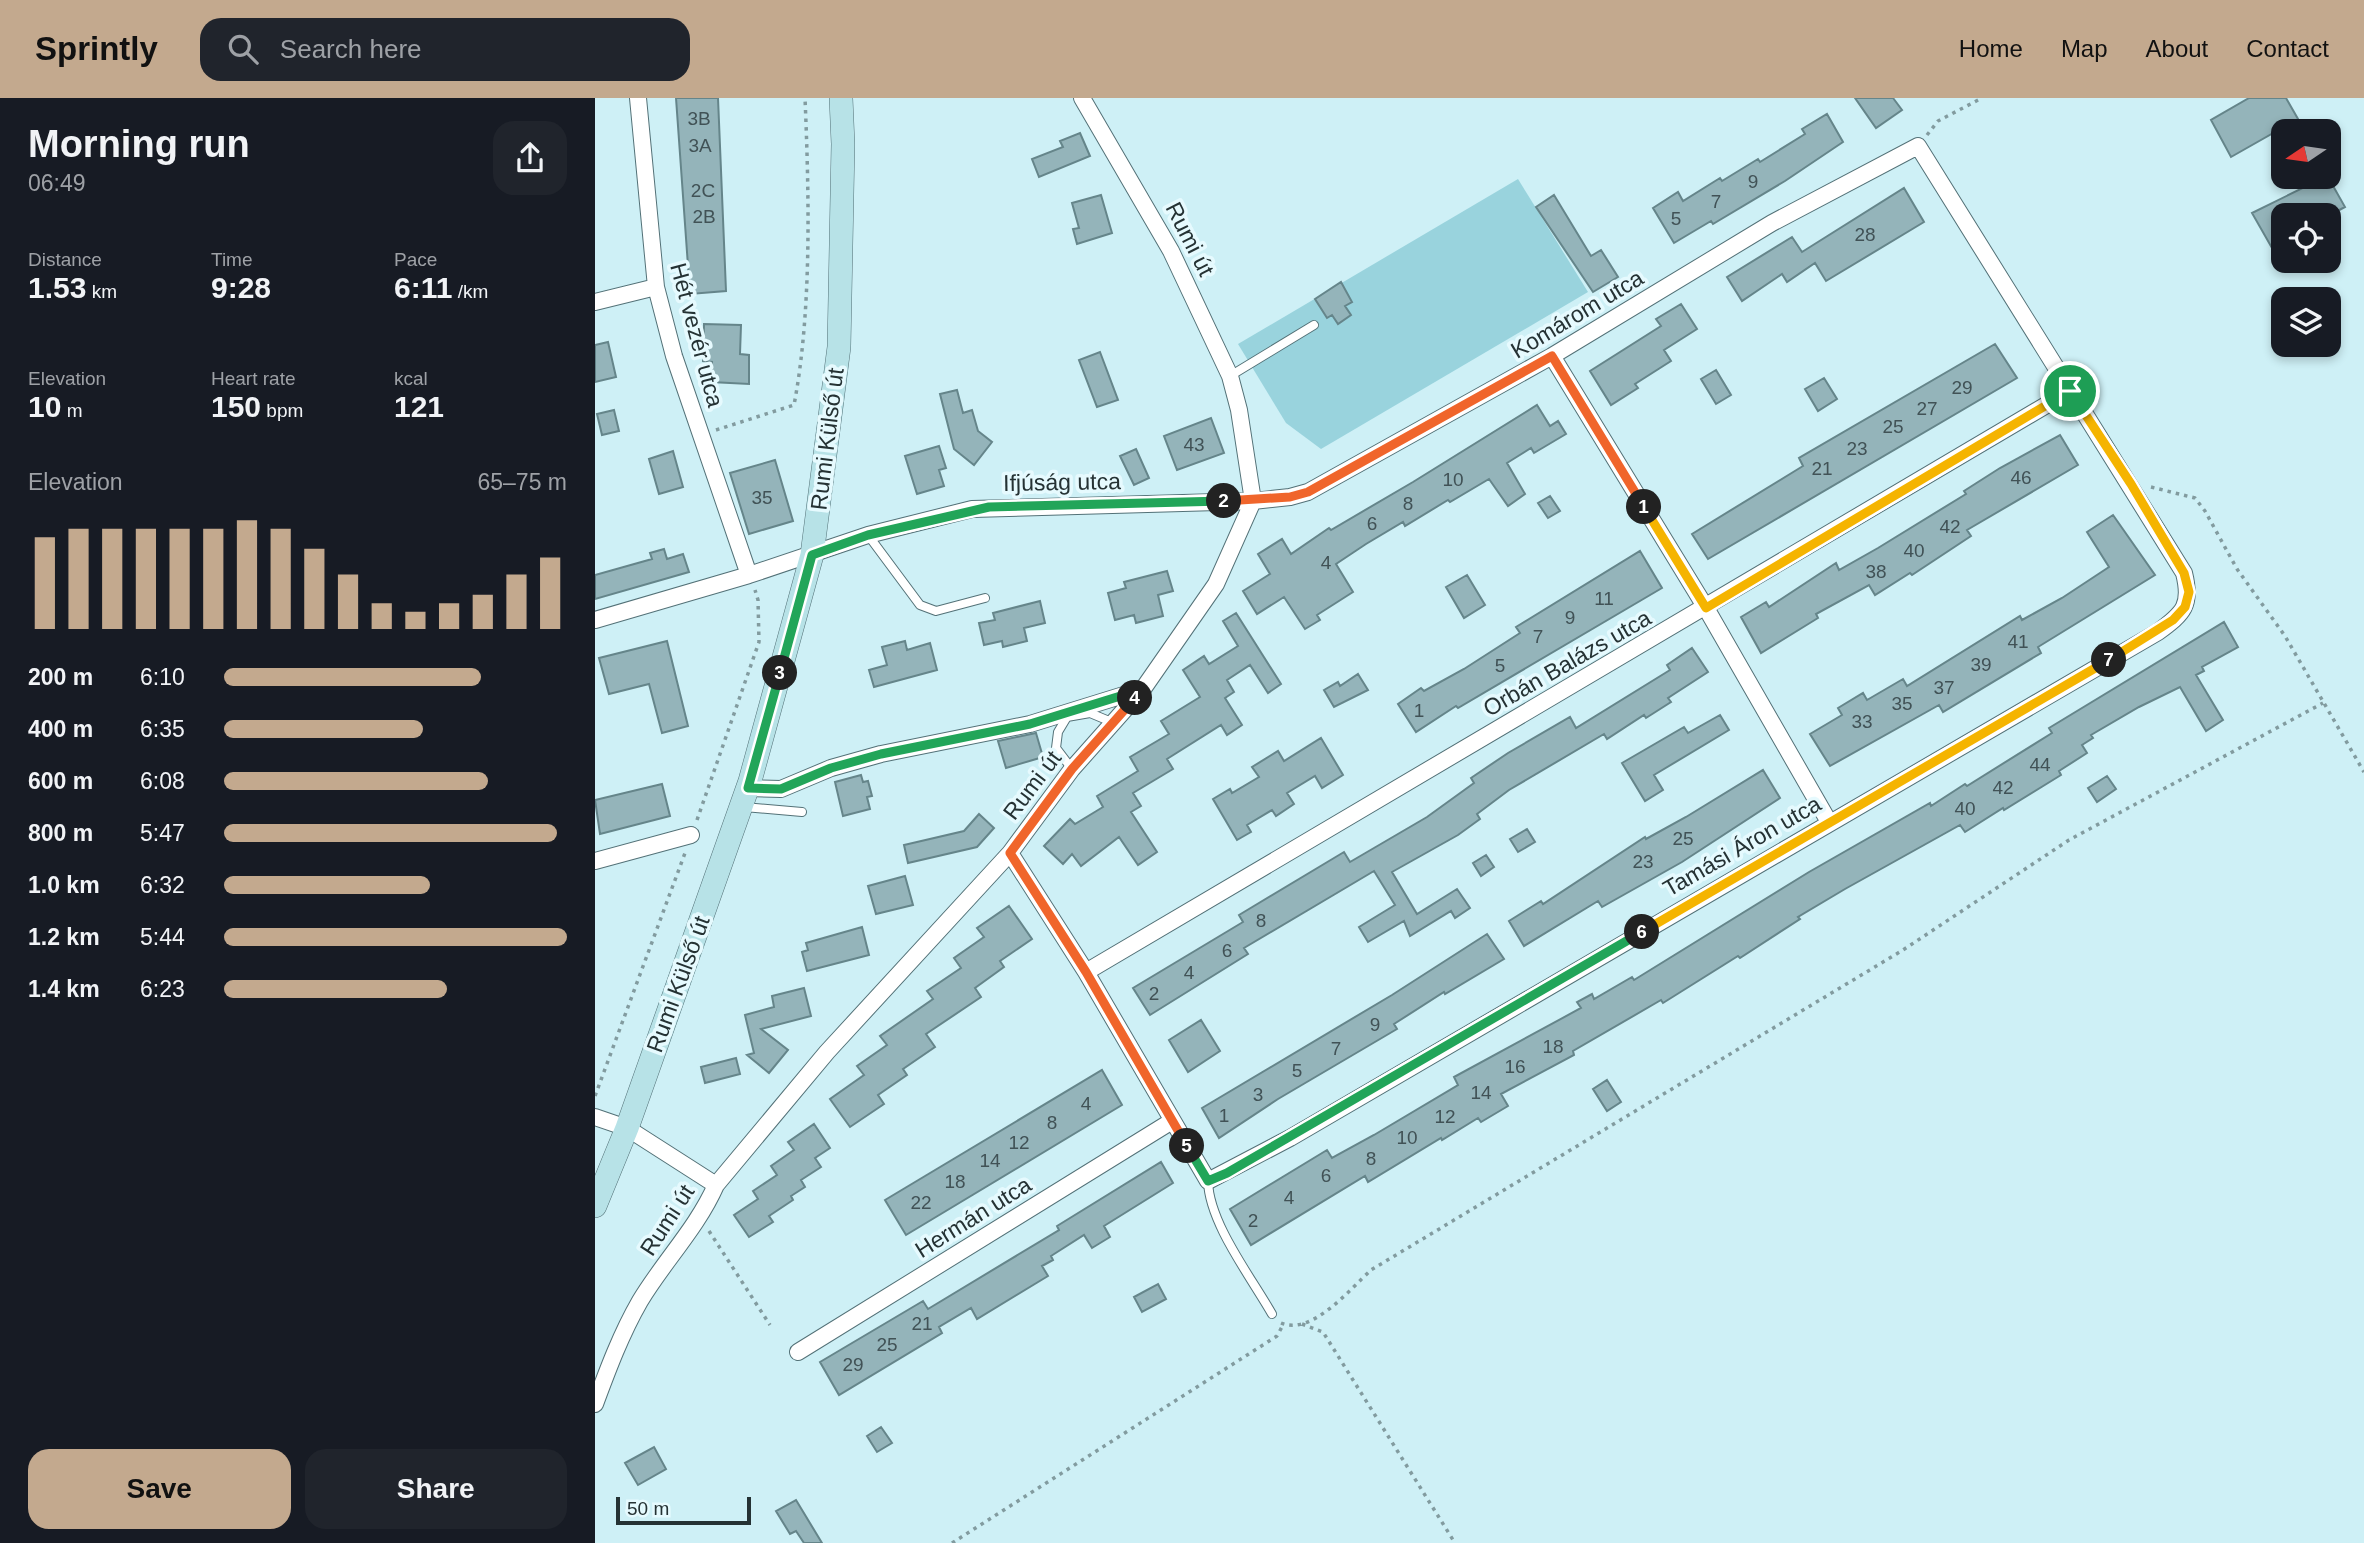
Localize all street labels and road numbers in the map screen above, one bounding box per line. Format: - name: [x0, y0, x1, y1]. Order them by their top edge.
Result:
- street label: Rumi út: [1160, 198, 1220, 281]
- street label: Hét vezér utca: [665, 260, 729, 410]
- street label: Komárom utca: [1506, 264, 1648, 364]
- street label: Rumi Külső út: [805, 366, 849, 512]
- street label: Ifjúság utca: [1003, 468, 1121, 496]
- street label: Orbán Balázs utca: [1479, 604, 1656, 722]
- street label: Rumi út: [998, 745, 1067, 824]
- street label: Tamási Áron utca: [1659, 790, 1826, 902]
- street label: Rumi Külső út: [641, 912, 715, 1056]
- street label: Hermán utca: [910, 1171, 1036, 1263]
- street label: Rumi út: [635, 1179, 700, 1260]

